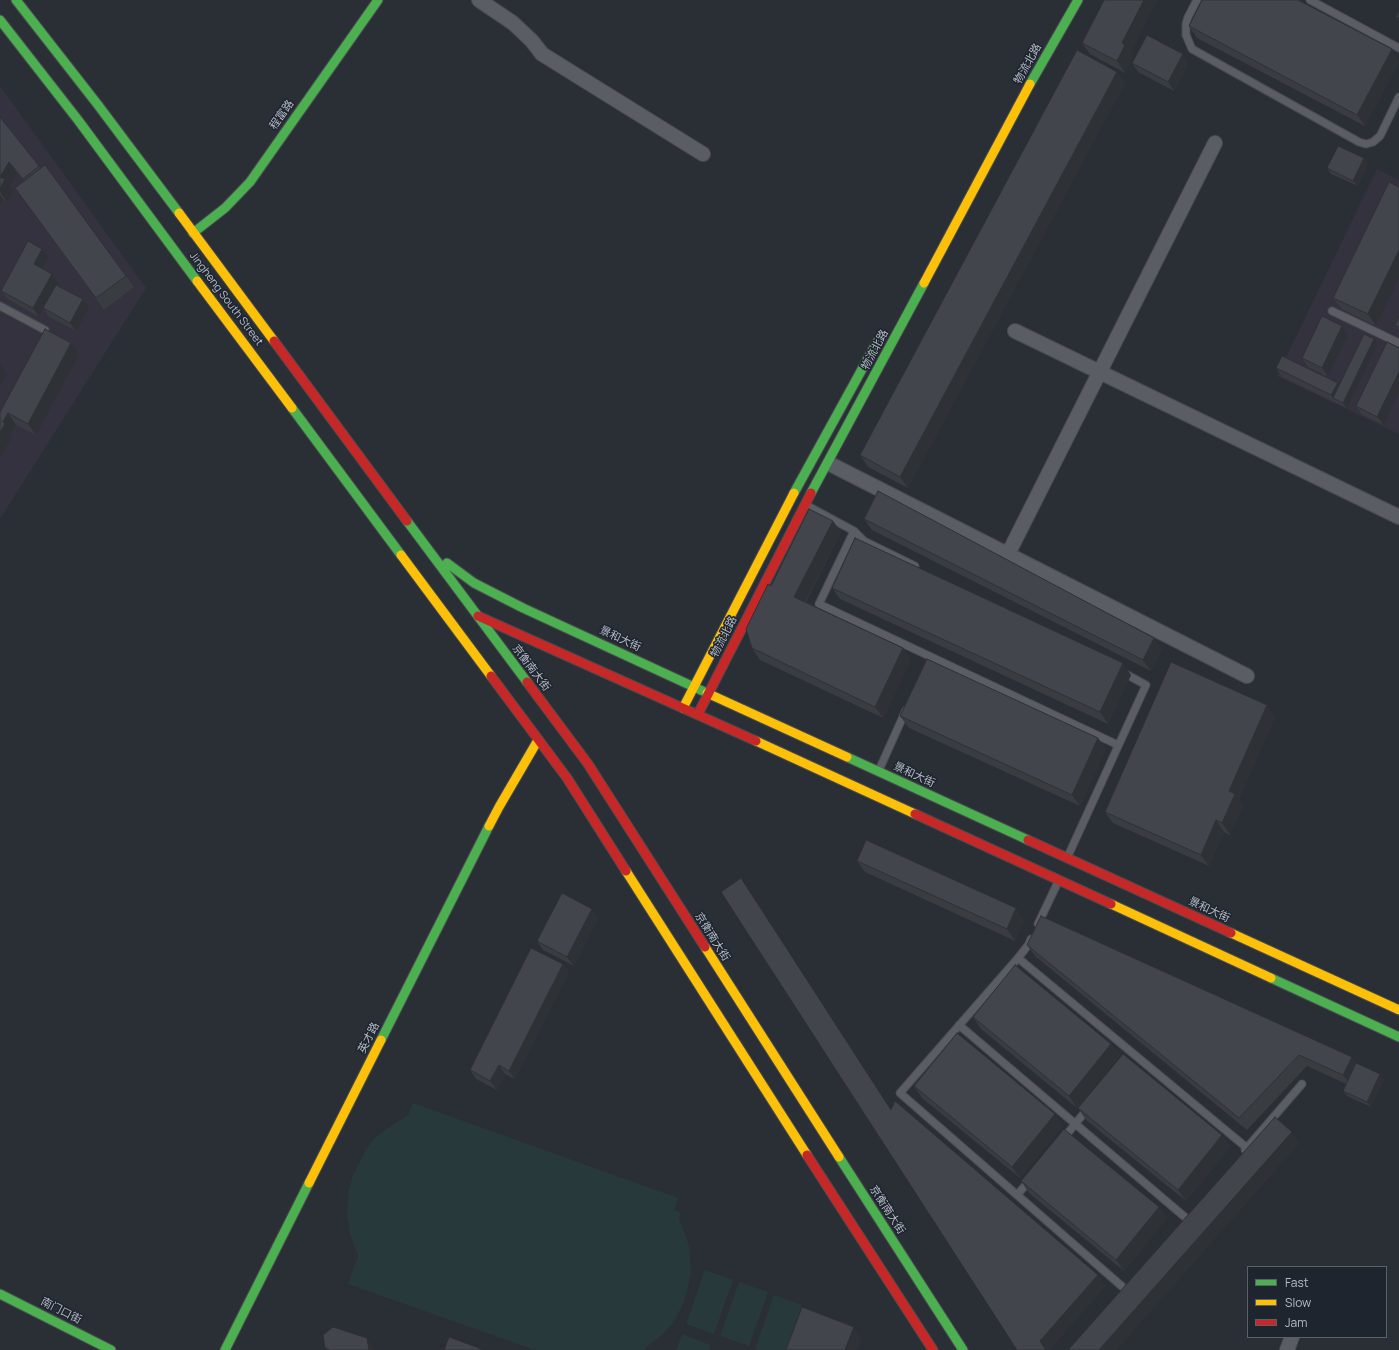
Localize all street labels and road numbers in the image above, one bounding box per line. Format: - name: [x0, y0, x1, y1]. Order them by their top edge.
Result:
- street label: 物流北路: [1012, 42, 1044, 86]
- street label: 程富路: [267, 98, 297, 132]
- street label: Jingheng South Street: [186, 249, 266, 349]
- street label: 物流北路: [859, 327, 891, 373]
- street label: 物流北路: [708, 614, 740, 660]
- street label: 景和大街: [597, 624, 643, 654]
- street label: 京衡南大街: [509, 642, 553, 694]
- street label: 景和大街: [891, 760, 937, 790]
- street label: 景和大街: [1186, 895, 1232, 925]
- street label: 京衡南大街: [692, 910, 732, 964]
- street label: 英才路: [356, 1020, 382, 1056]
- street label: 京衡南大街: [866, 1183, 908, 1237]
- street label: 南门口街: [38, 1295, 84, 1327]

